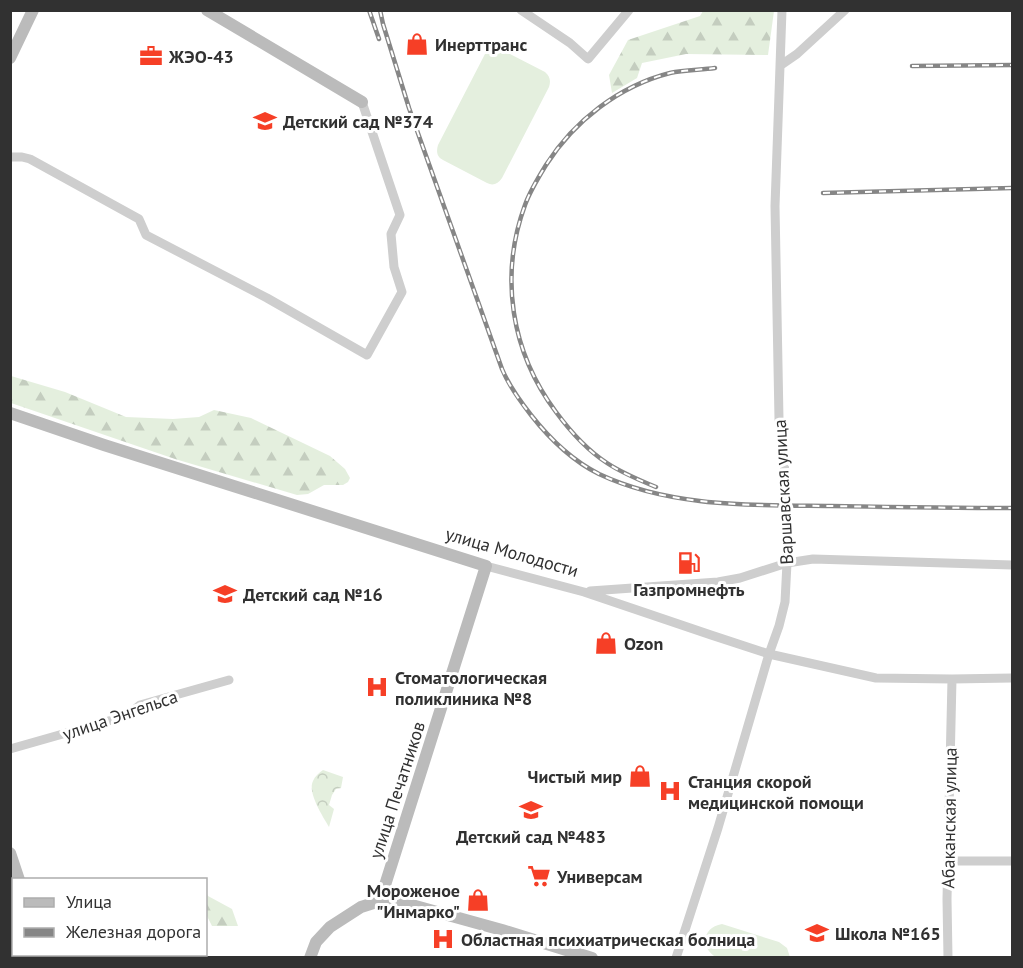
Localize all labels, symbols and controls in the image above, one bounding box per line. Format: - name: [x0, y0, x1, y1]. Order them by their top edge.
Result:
- shop icon: Инерттранс: [404, 31, 430, 57]
- place label: Инерттранс: [435, 33, 527, 56]
- office icon: ЖЭО-43: [138, 43, 164, 69]
- place label: ЖЭО-43: [168, 45, 234, 68]
- school or university icon: Детский сад №374: [252, 108, 278, 134]
- place label: Детский сад №374: [283, 110, 433, 133]
- street label: Варшавская улица: [768, 419, 798, 565]
- street label: улица Молодости: [443, 522, 581, 582]
- fuel station icon: Газпромнефть: [676, 550, 702, 576]
- place label: Газпромнефть: [633, 578, 745, 601]
- school or university icon: Детский сад №16: [212, 581, 238, 607]
- place label: Детский сад №16: [243, 583, 383, 606]
- shop icon: Ozon: [593, 630, 619, 656]
- place label: Ozon: [624, 632, 663, 655]
- place label: Стоматологическая поликлиника №8: [395, 666, 547, 710]
- hospital icon: Стоматологическая поликлиника №8: [364, 674, 390, 700]
- street label: улица Энгельса: [59, 685, 181, 745]
- street label: улица Печатников: [364, 718, 430, 862]
- street label: Абаканская улица: [936, 747, 962, 889]
- shop icon: Чистый мир: [627, 763, 653, 789]
- place label: Чистый мир: [528, 765, 622, 788]
- place label: Станция скорой медицинской помощи: [688, 770, 864, 814]
- hospital icon: Станция скорой медицинской помощи: [657, 778, 683, 804]
- school or university icon: Детский сад №483: [518, 797, 544, 823]
- place label: Детский сад №483: [456, 825, 606, 848]
- supermarket icon: Универсам: [526, 863, 552, 889]
- place label: Универсам: [556, 865, 643, 888]
- legend: [12, 878, 207, 956]
- place label: Мороженое "Инмарко": [367, 879, 460, 923]
- shop icon: Мороженое "Инмарко": [465, 887, 491, 913]
- text: Улица: [66, 890, 112, 913]
- text: Железная дорога: [65, 920, 201, 943]
- school or university icon: Школа №165: [804, 920, 830, 946]
- place label: Школа №165: [835, 922, 941, 945]
- hospital icon: Областная психиатрическая болница: [430, 926, 456, 952]
- place label: Областная психиатрическая болница: [461, 928, 755, 951]

